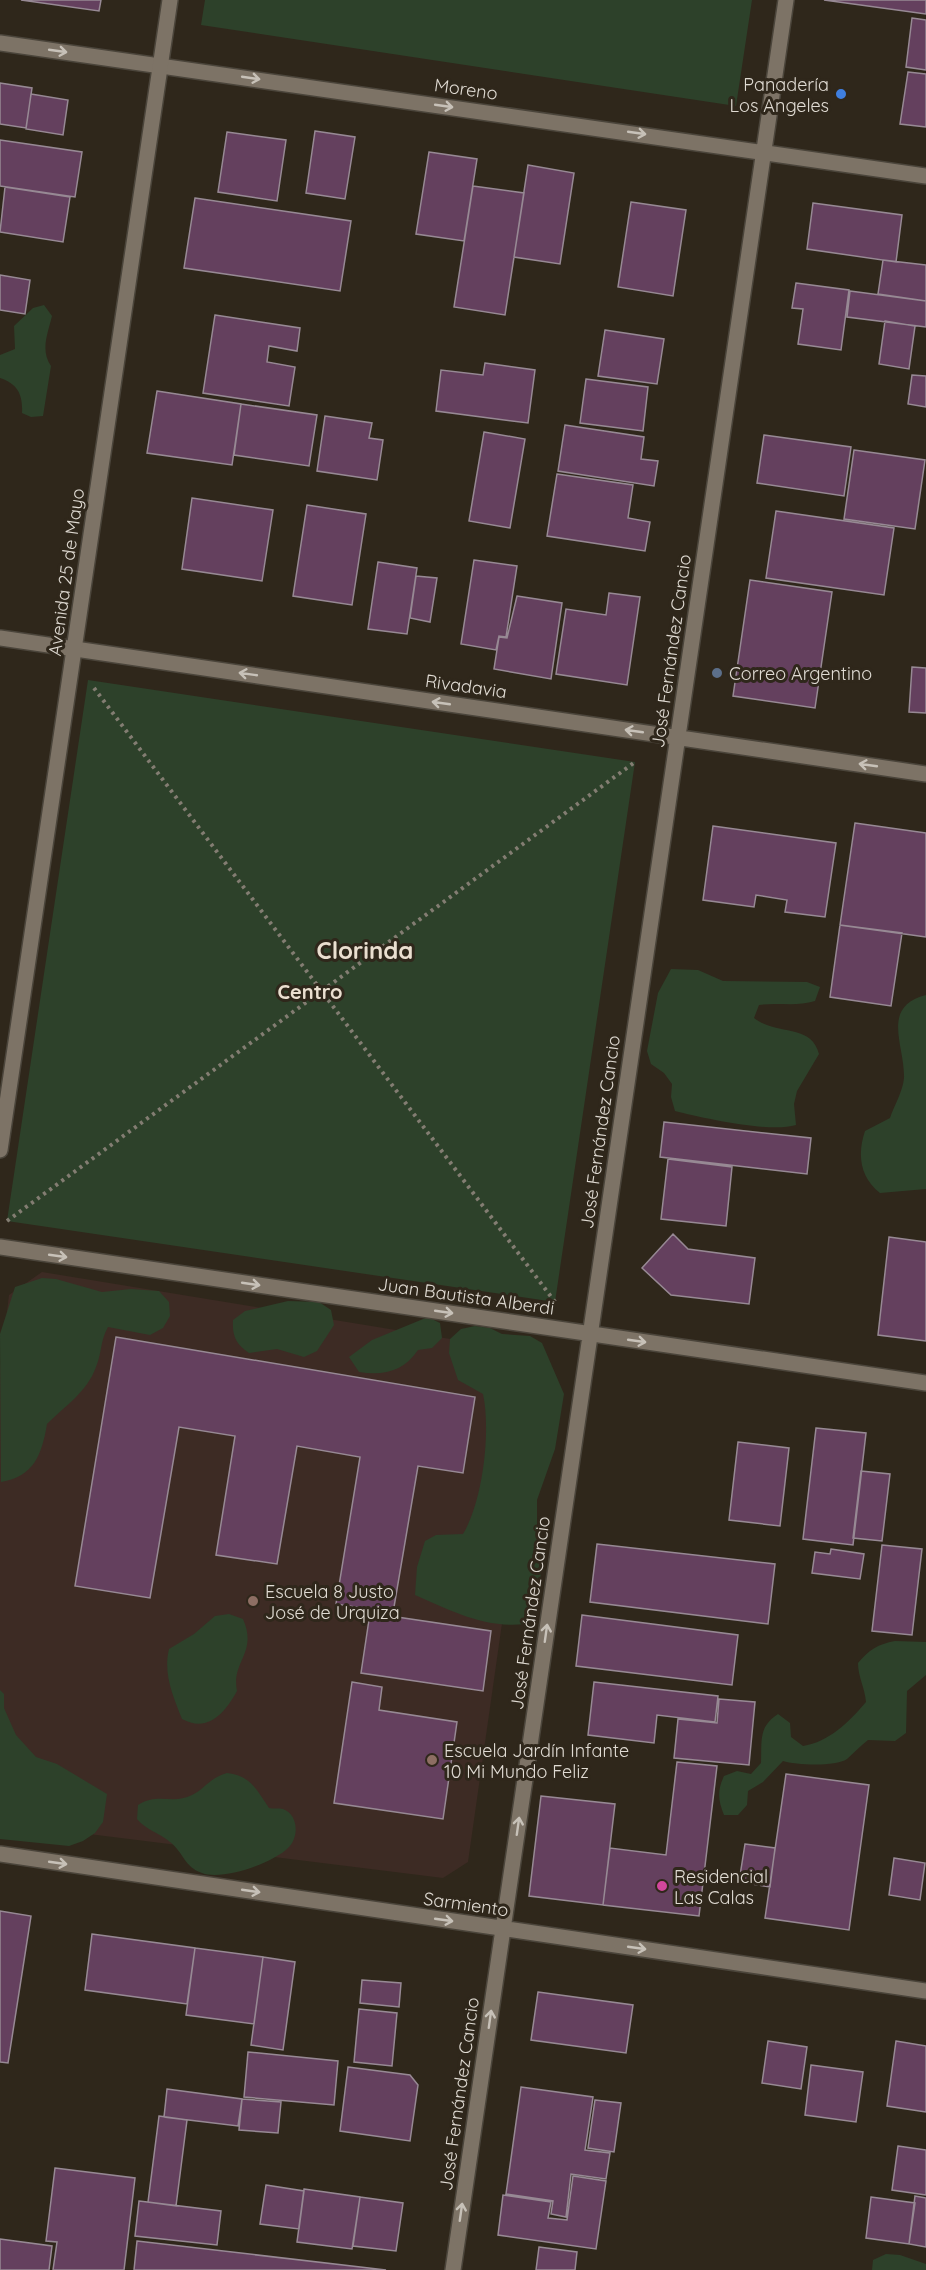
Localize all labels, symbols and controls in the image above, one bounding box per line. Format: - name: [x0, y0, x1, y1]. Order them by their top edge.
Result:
- one-way arrow: [48, 45, 67, 56]
- one-way arrow: [241, 72, 260, 83]
- street label: Moreno: [433, 73, 499, 105]
- place label: Panadería Los Angeles: [730, 73, 829, 117]
- marker: Panadería Los Angeles: [834, 87, 848, 101]
- one-way arrow: [434, 100, 453, 111]
- one-way arrow: [627, 128, 646, 139]
- street label: Avenida 25 de Mayo: [43, 487, 89, 657]
- street label: José Fernández Cancio: [646, 553, 696, 749]
- place label: Correo Argentino: [729, 662, 872, 685]
- marker: Correo Argentino: [710, 666, 724, 680]
- one-way arrow: [238, 669, 258, 680]
- street label: Rivadavia: [424, 669, 508, 703]
- one-way arrow: [431, 697, 451, 708]
- one-way arrow: [624, 725, 644, 736]
- one-way arrow: [859, 760, 879, 771]
- district label: Clorinda: [317, 935, 413, 965]
- district label: Centro: [277, 979, 343, 1004]
- street label: José Fernández Cancio: [575, 1034, 625, 1230]
- one-way arrow: [47, 1250, 67, 1261]
- street label: Juan Bautista Alberdi: [376, 1272, 556, 1320]
- one-way arrow: [240, 1279, 260, 1290]
- one-way arrow: [433, 1307, 453, 1318]
- one-way arrow: [626, 1335, 646, 1346]
- street label: José Fernández Cancio: [505, 1515, 555, 1711]
- place label: Escuela 8 Justo José de Urquiza: [265, 1580, 400, 1624]
- marker: Escuela 8 Justo José de Urquiza: [246, 1594, 260, 1608]
- one-way arrow: [541, 1624, 552, 1644]
- place label: Escuela Jardín Infante 10 Mi Mundo Feliz: [444, 1739, 629, 1783]
- marker: Escuela Jardín Infante 10 Mi Mundo Feliz: [425, 1753, 439, 1767]
- one-way arrow: [513, 1817, 524, 1837]
- one-way arrow: [47, 1857, 67, 1868]
- place label: Residencial Las Calas: [674, 1865, 768, 1909]
- marker: Residencial Las Calas: [655, 1879, 669, 1893]
- one-way arrow: [240, 1886, 260, 1897]
- street label: Sarmiento: [422, 1887, 510, 1921]
- one-way arrow: [433, 1915, 453, 1926]
- one-way arrow: [626, 1943, 646, 1954]
- street label: José Fernández Cancio: [434, 1996, 484, 2192]
- one-way arrow: [484, 2010, 495, 2030]
- one-way arrow: [456, 2203, 467, 2223]

